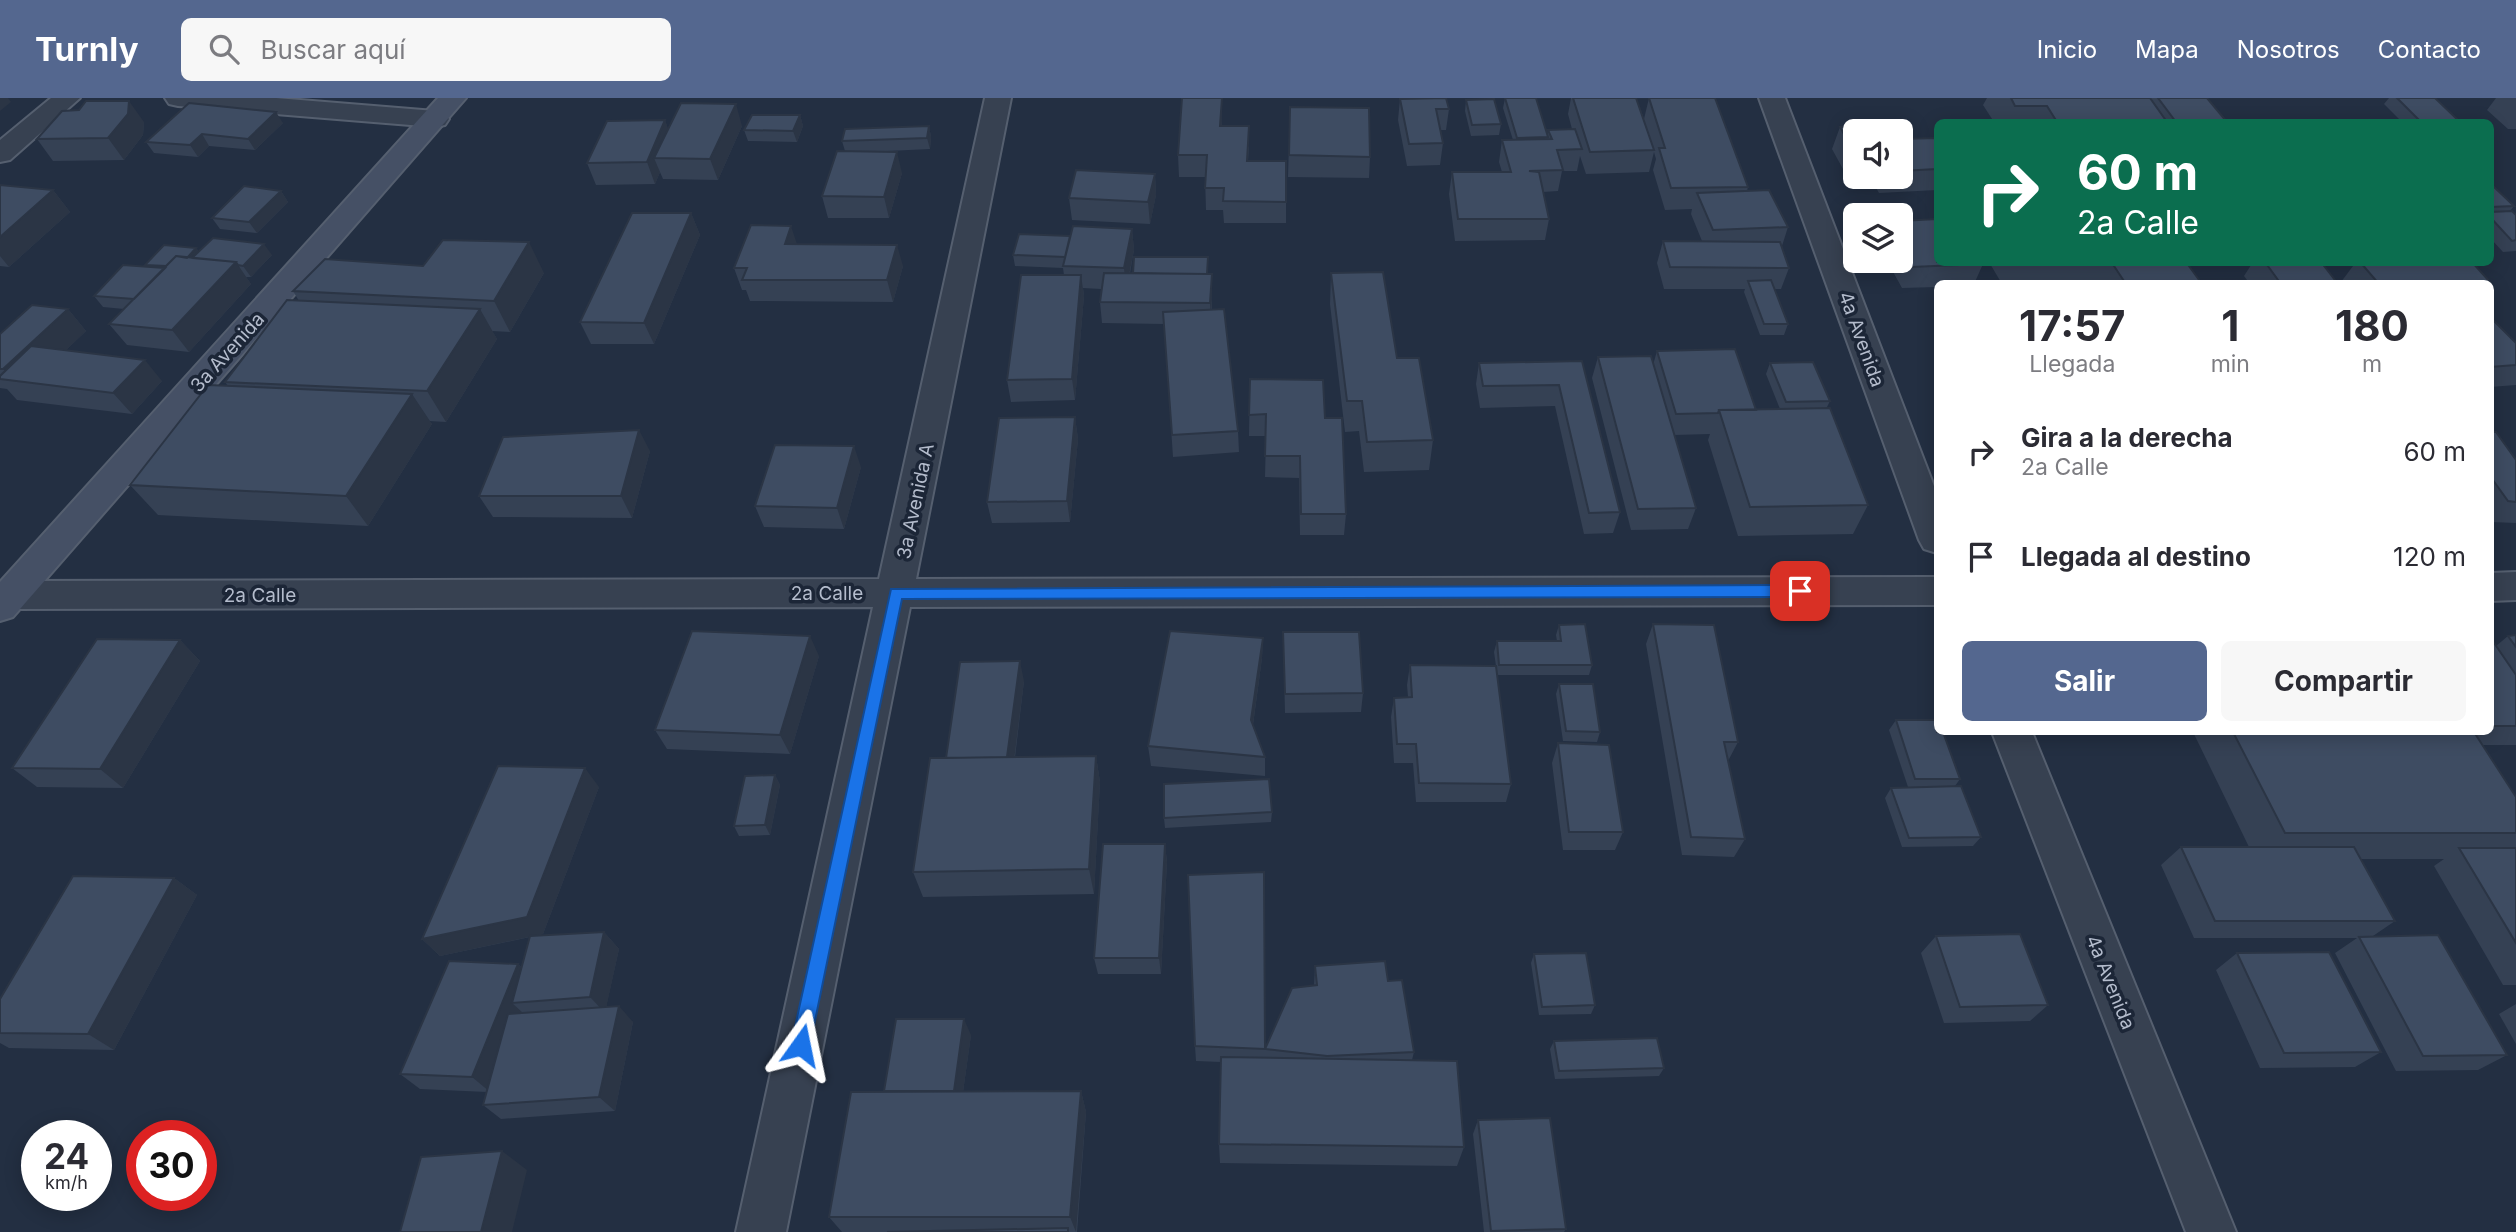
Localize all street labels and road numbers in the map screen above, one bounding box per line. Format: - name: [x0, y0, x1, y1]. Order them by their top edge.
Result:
- street label: 4a Avenida: [1834, 288, 1889, 390]
- street label: 3a Avenida: [186, 308, 269, 397]
- street label: 3a Avenida A: [892, 441, 939, 561]
- street label: 2a Calle: [791, 582, 863, 605]
- street label: 2a Calle: [224, 584, 296, 607]
- street label: 4a Avenida: [2081, 932, 2140, 1033]

